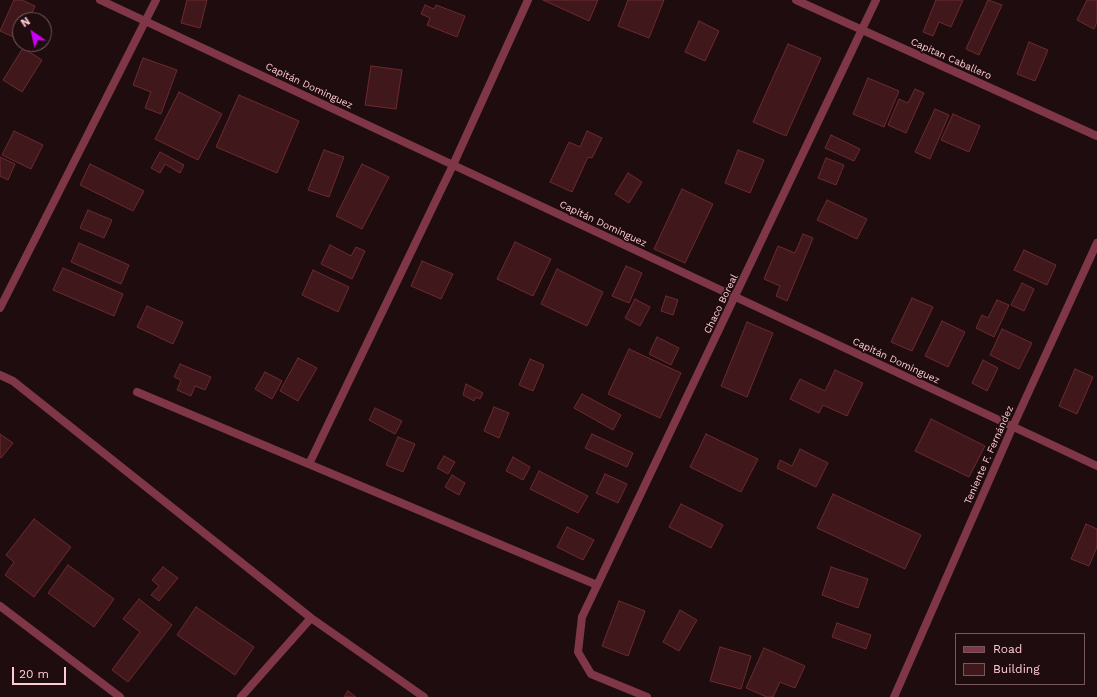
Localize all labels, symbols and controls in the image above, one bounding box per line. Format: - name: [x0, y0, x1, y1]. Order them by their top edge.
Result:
- north arrow: [12, 12, 52, 52]
- text: N: [19, 15, 33, 30]
- street label: Capitan Caballero: [909, 36, 993, 82]
- street label: Capitán Dominguez: [263, 60, 355, 112]
- street label: Capitán Dominguez: [557, 198, 649, 250]
- street label: Chaco Boreal: [701, 272, 741, 336]
- street label: Capitán Dominguez: [850, 335, 942, 387]
- street label: Teniente F. Fernández: [962, 404, 1016, 506]
- legend: [955, 633, 1085, 685]
- text: Road: [993, 642, 1022, 656]
- scale bar: [14, 659, 68, 685]
- text: Building: [993, 662, 1040, 676]
- text: 20 m: [19, 667, 49, 681]

